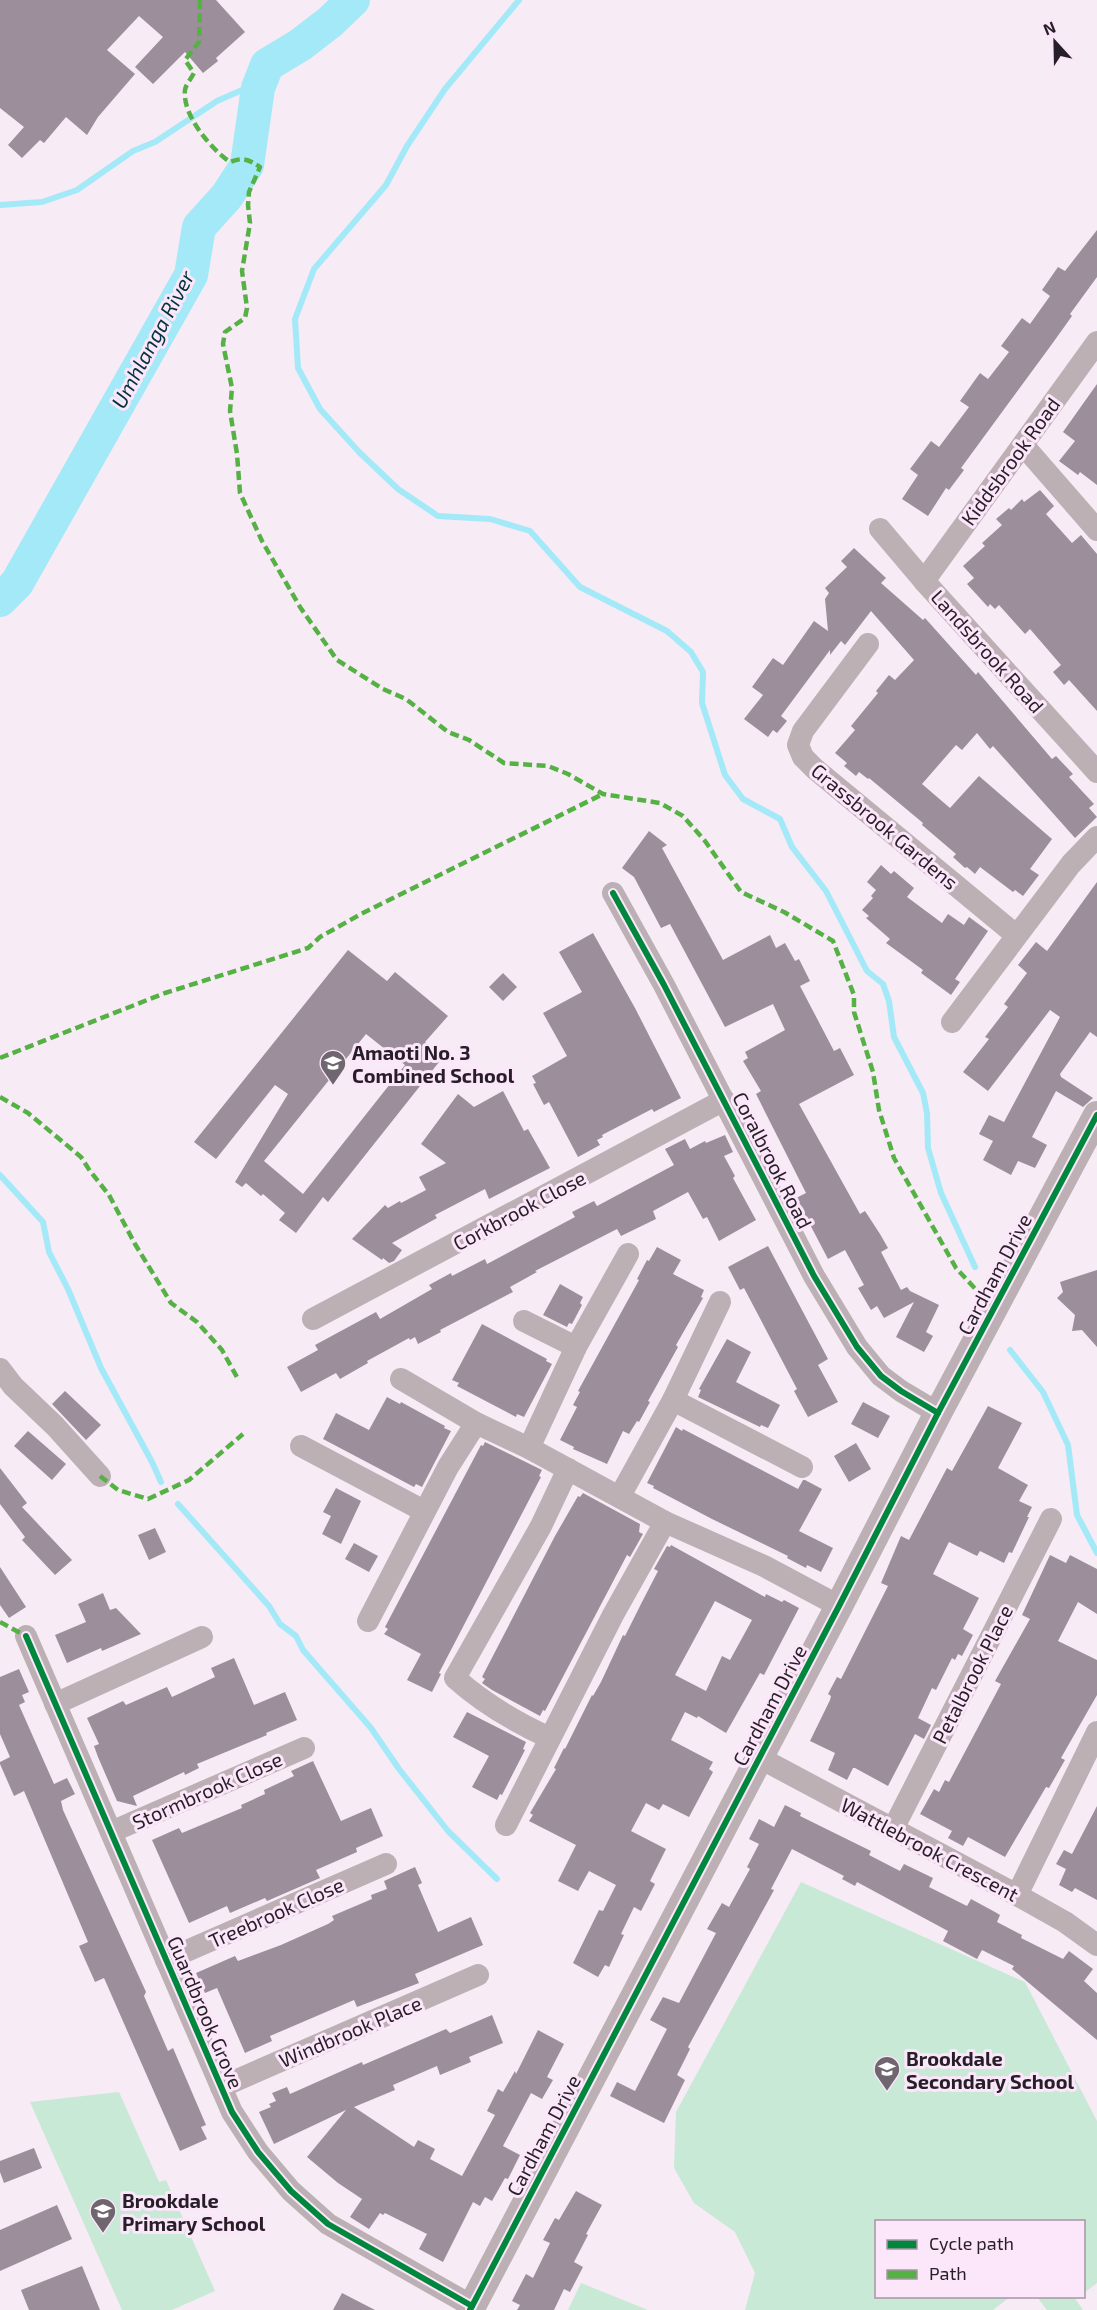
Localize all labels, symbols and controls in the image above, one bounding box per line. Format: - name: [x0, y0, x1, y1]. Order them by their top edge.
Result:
- north arrow: [1025, 12, 1085, 72]
- text: N: [1040, 17, 1058, 39]
- water label: Umhlanga River: [105, 265, 199, 412]
- street label: Kiddsbrook Road: [956, 392, 1064, 530]
- street label: Landsbrook Road: [927, 585, 1049, 717]
- street label: Grassbrook Gardens: [807, 758, 963, 894]
- place label: Amaoti No. 3 Combined School: [352, 1040, 515, 1087]
- school or university icon: Amaoti No. 3 Combined School: [318, 1048, 348, 1086]
- street label: Coralbrook Road: [728, 1088, 818, 1232]
- street label: Corkbrook Close: [449, 1165, 589, 1255]
- street label: Cardham Drive: [952, 1209, 1036, 1339]
- street label: Petalbrook Place: [927, 1601, 1017, 1747]
- street label: Cardham Drive: [727, 1640, 811, 1770]
- street label: Stormbrook Close: [128, 1746, 286, 1834]
- street label: Wattlebrook Crescent: [837, 1792, 1023, 1906]
- street label: Treebrook Close: [205, 1872, 347, 1952]
- street label: Guardbrook Grove: [163, 1932, 249, 2092]
- street label: Windbrook Place: [275, 1990, 425, 2072]
- place label: Brookdale Secondary School: [906, 2046, 1074, 2094]
- school or university icon: Brookdale Secondary School: [872, 2054, 902, 2092]
- street label: Cardham Drive: [501, 2070, 585, 2200]
- place label: Brookdale Primary School: [122, 2188, 266, 2236]
- school or university icon: Brookdale Primary School: [88, 2196, 118, 2234]
- legend: [875, 2220, 1085, 2298]
- text: Cycle path: [929, 2232, 1014, 2254]
- text: Path: [929, 2262, 967, 2284]

